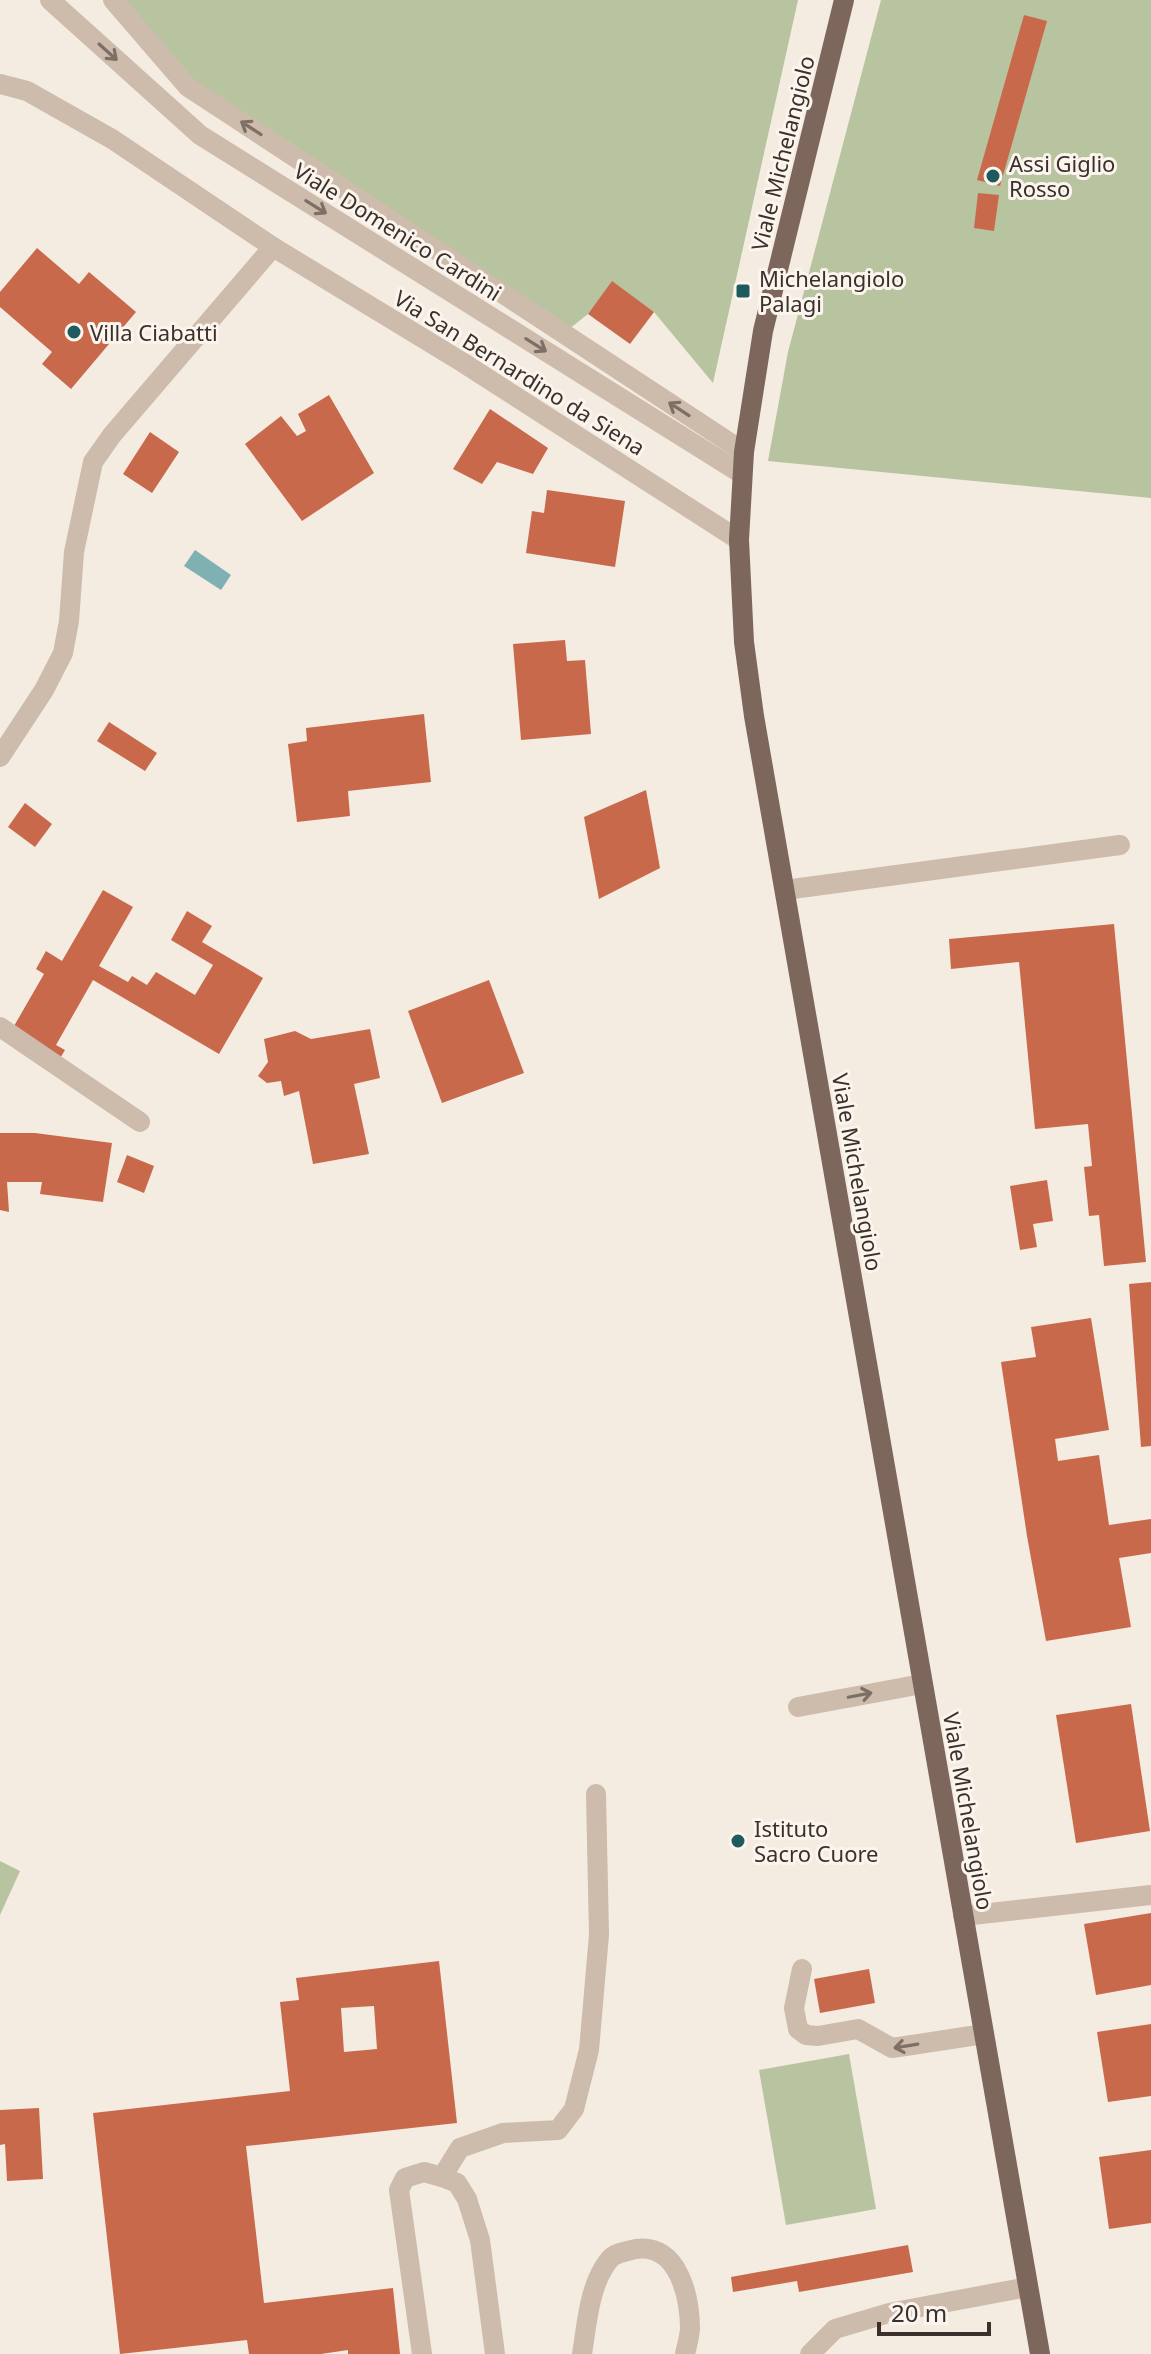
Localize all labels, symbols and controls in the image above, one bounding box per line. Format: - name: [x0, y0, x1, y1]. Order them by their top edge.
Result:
- one-way arrow: [98, 43, 118, 61]
- street label: Viale Michelangiolo: [743, 52, 821, 254]
- one-way arrow: [240, 120, 263, 136]
- place label: Assi Giglio Rosso: [1009, 148, 1115, 203]
- street label: Viale Domenico Cardini: [288, 155, 508, 307]
- marker: Assi Giglio Rosso: [984, 167, 1002, 185]
- one-way arrow: [304, 200, 327, 216]
- place label: Michelangiolo Palagi: [759, 263, 904, 318]
- street label: Via San Bernardino da Siena: [389, 282, 651, 462]
- marker: Michelangiolo Palagi: [734, 282, 752, 300]
- place label: Villa Ciabatti: [90, 317, 218, 347]
- marker: Villa Ciabatti: [65, 323, 83, 341]
- one-way arrow: [524, 338, 547, 354]
- one-way arrow: [669, 401, 691, 417]
- street label: Viale Michelangiolo: [826, 1071, 890, 1273]
- one-way arrow: [847, 1687, 872, 1702]
- street label: Viale Michelangiolo: [937, 1710, 1001, 1912]
- place label: Istituto Sacro Cuore: [754, 1813, 879, 1868]
- marker: Istituto Sacro Cuore: [729, 1832, 747, 1850]
- one-way arrow: [894, 2039, 920, 2054]
- scale bar: [879, 2286, 989, 2336]
- text: 20 m: [891, 2296, 947, 2329]

